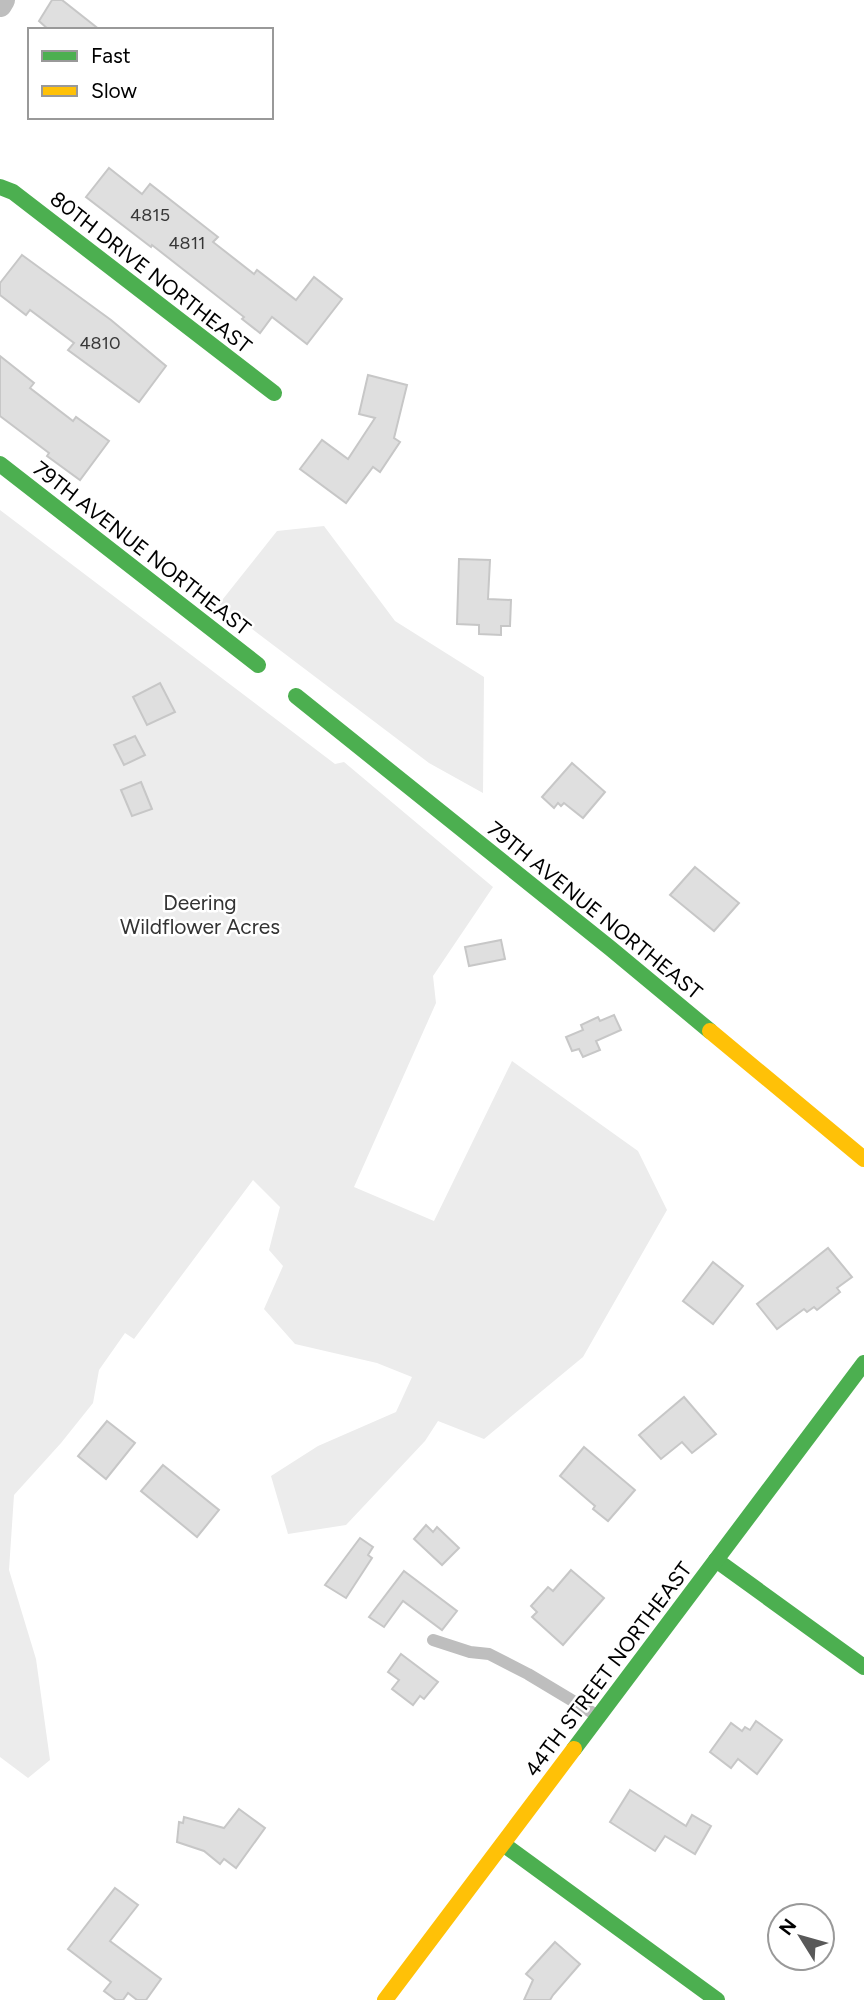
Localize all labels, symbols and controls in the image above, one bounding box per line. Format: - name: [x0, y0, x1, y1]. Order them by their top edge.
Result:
- legend: [28, 28, 273, 119]
- text: Fast: [91, 43, 131, 68]
- text: Slow: [91, 78, 137, 103]
- street label: 80TH DRIVE NORTHEAST: [45, 186, 257, 359]
- house number: 4815: [130, 204, 170, 226]
- house number: 4811: [168, 232, 206, 254]
- house number: 4810: [79, 332, 121, 354]
- street label: 79TH AVENUE NORTHEAST: [28, 455, 256, 641]
- street label: 79TH AVENUE NORTHEAST: [483, 816, 708, 1005]
- park label: Deering Wildflower Acres: [120, 890, 280, 939]
- street label: 44TH STREET NORTHEAST: [519, 1557, 697, 1781]
- north arrow: [766, 1902, 836, 1972]
- text: N: [774, 1914, 801, 1940]

